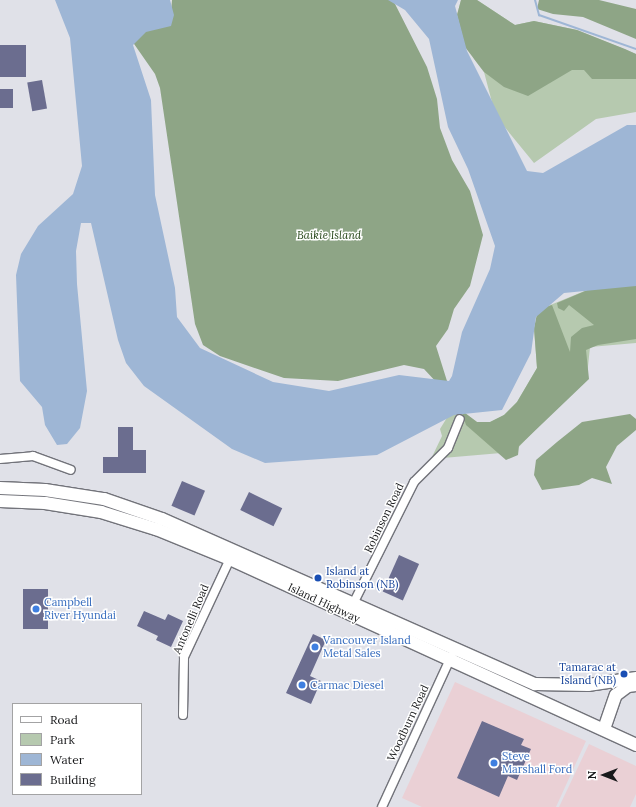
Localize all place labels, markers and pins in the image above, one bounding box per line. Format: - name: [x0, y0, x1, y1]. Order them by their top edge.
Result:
- place label: Island at Robinson (NB): [326, 565, 398, 591]
- marker: Island at Robinson (NB): [313, 573, 323, 583]
- place label: Campbell River Hyundai: [44, 596, 116, 622]
- marker: Campbell River Hyundai: [31, 604, 41, 614]
- place label: Vancouver Island Metal Sales: [323, 634, 411, 660]
- marker: Vancouver Island Metal Sales: [310, 642, 320, 652]
- place label: Tamarac at Island (NB): [559, 661, 616, 687]
- marker: Tamarac at Island (NB): [619, 669, 629, 679]
- place label: Carmac Diesel: [310, 678, 384, 692]
- marker: Carmac Diesel: [297, 680, 307, 690]
- place label: Steve Marshall Ford: [502, 750, 572, 776]
- marker: Steve Marshall Ford: [489, 758, 499, 768]

